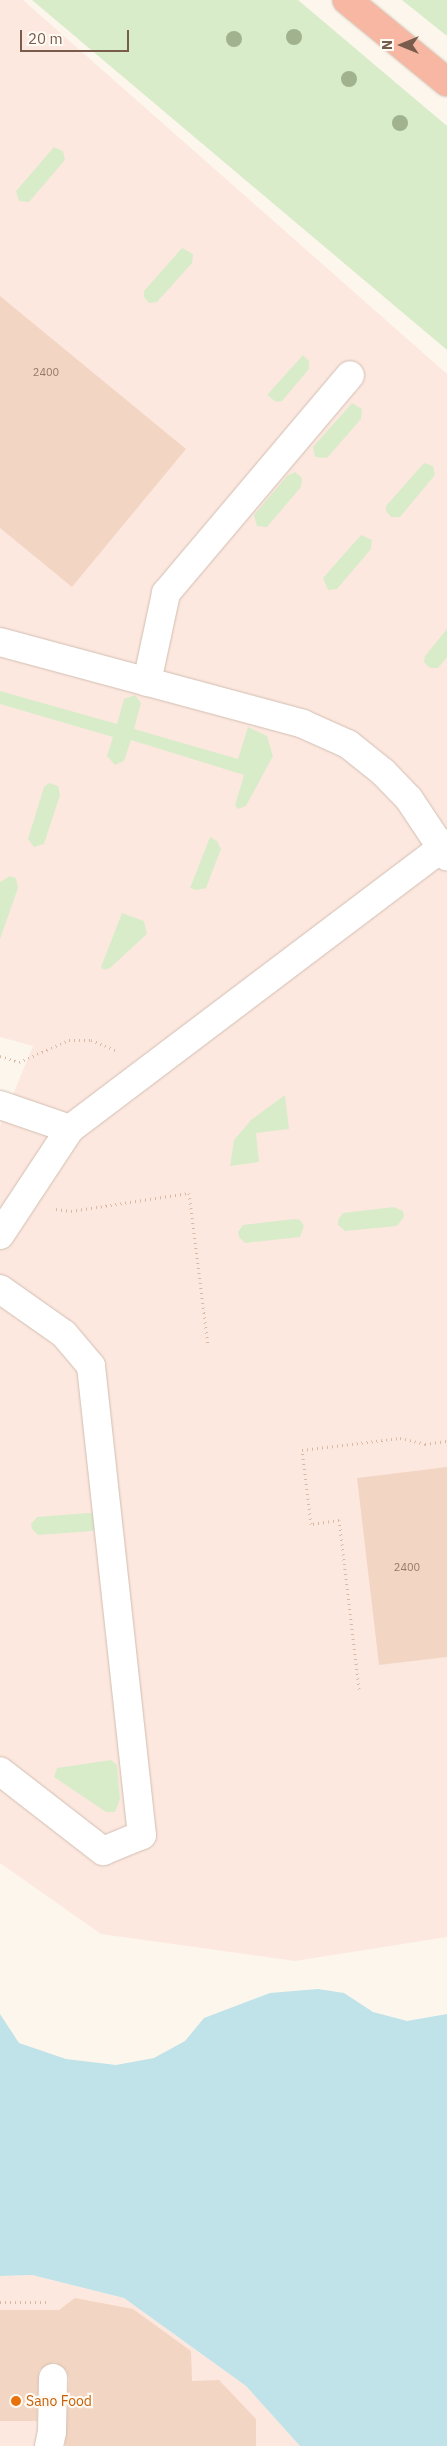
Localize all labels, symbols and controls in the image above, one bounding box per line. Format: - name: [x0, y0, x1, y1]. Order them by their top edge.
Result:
- scale bar: [22, 20, 131, 52]
- north arrow: [377, 20, 427, 70]
- text: 20 m: [28, 29, 63, 48]
- text: N: [378, 40, 396, 50]
- house number: 2400: [33, 365, 59, 379]
- house number: 2400: [394, 1560, 420, 1574]
- place label: Sano Food: [26, 2393, 92, 2409]
- marker: Sano Food: [10, 2395, 22, 2407]

